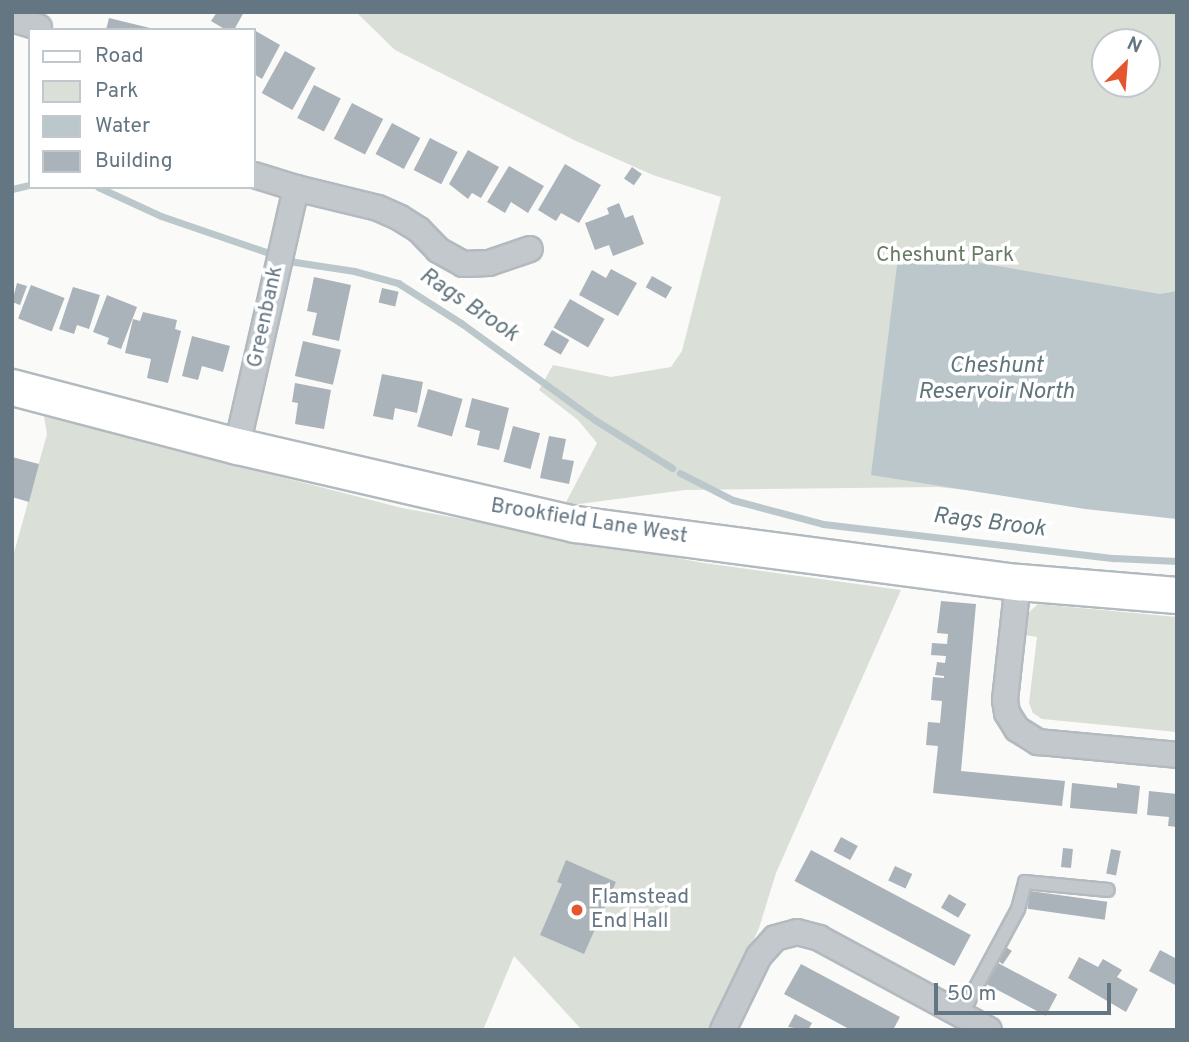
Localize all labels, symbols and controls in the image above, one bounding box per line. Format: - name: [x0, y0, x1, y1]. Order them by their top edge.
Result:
- legend: [28, 28, 256, 189]
- north arrow: [1091, 28, 1161, 98]
- text: N: [1123, 32, 1145, 60]
- text: Road: [95, 43, 144, 70]
- text: Park: [95, 78, 138, 105]
- text: Water: [95, 113, 150, 140]
- text: Building: [95, 148, 173, 175]
- park label: Cheshunt Park: [876, 243, 1014, 269]
- water label: Rags Brook: [413, 263, 523, 349]
- street label: Greenbank: [243, 264, 289, 370]
- water label: Cheshunt Reservoir North: [918, 353, 1074, 407]
- street label: Brookfield Lane West: [489, 494, 689, 550]
- water label: Rags Brook: [931, 503, 1047, 545]
- place label: Flamstead End Hall: [591, 885, 689, 935]
- marker: Flamstead End Hall: [569, 902, 585, 918]
- scale bar: [937, 968, 1114, 1012]
- text: 50 m: [947, 981, 996, 1008]

